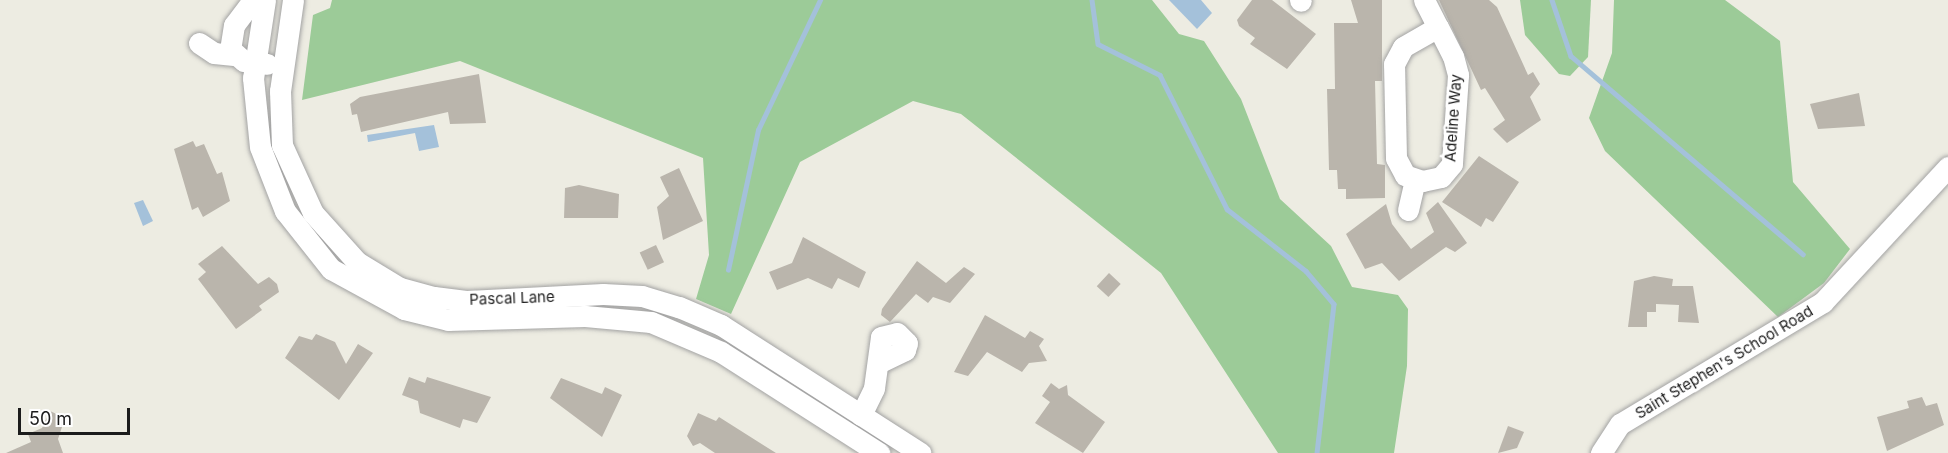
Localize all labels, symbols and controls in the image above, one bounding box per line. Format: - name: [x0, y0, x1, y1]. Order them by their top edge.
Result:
- street label: Adeline Way: [1441, 73, 1465, 163]
- street label: Pascal Lane: [469, 288, 555, 308]
- street label: Saint Stephen's School Road: [1632, 302, 1816, 422]
- scale bar: [21, 396, 134, 434]
- text: 50 m: [29, 408, 72, 429]

